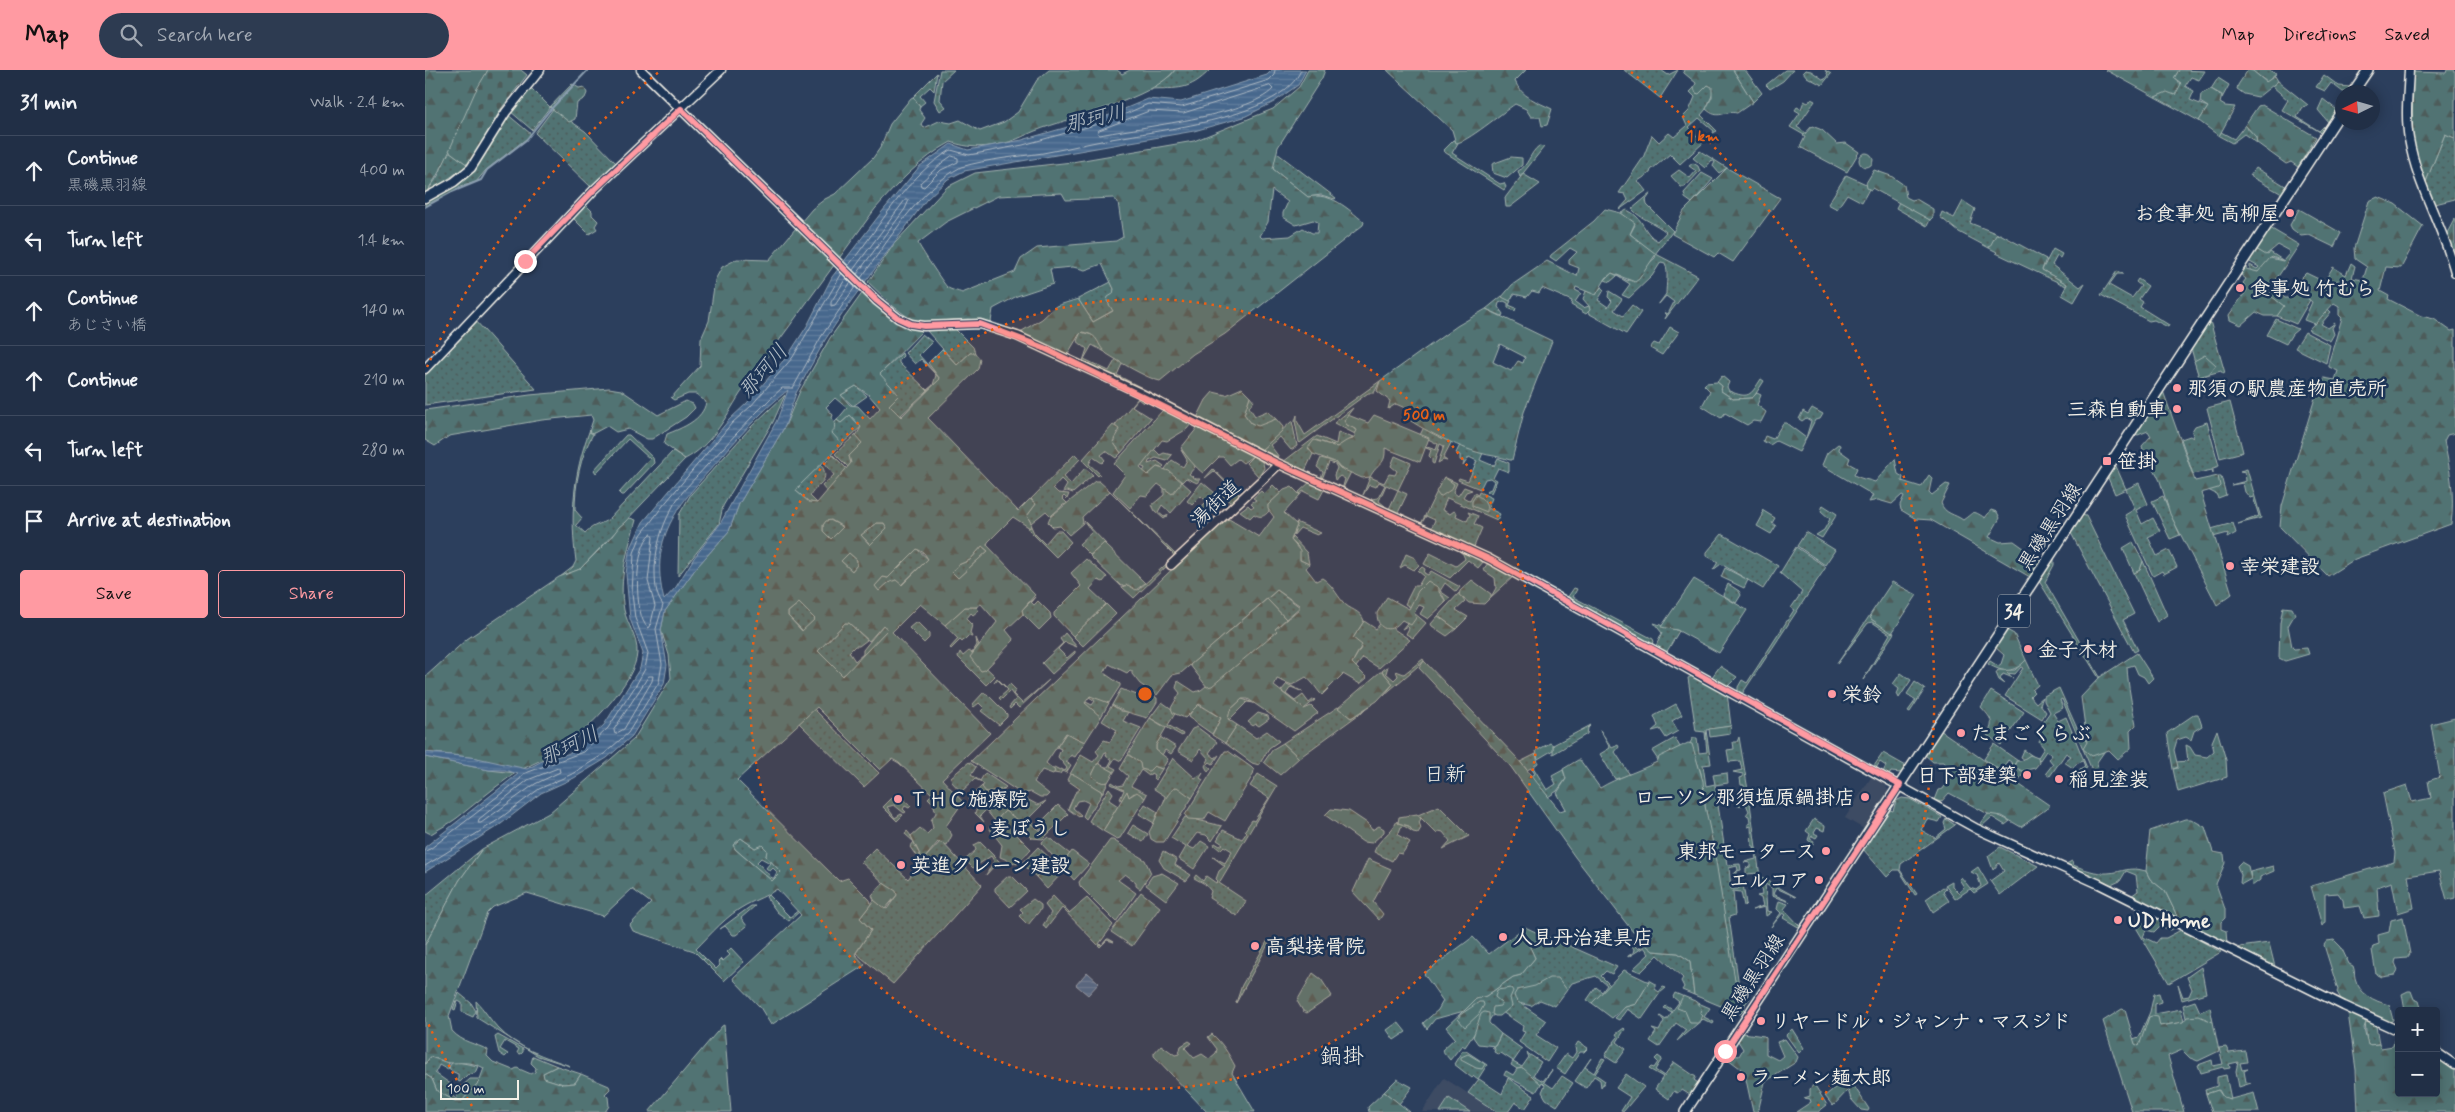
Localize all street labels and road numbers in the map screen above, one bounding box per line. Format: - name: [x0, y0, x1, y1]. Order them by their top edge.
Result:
- street label: 湯街道: [1185, 474, 1247, 534]
- street label: 黒磯黒羽線: [2012, 478, 2089, 576]
- road number: 34: [1998, 594, 2030, 628]
- street label: 黒磯黒羽線: [1715, 929, 1792, 1027]

